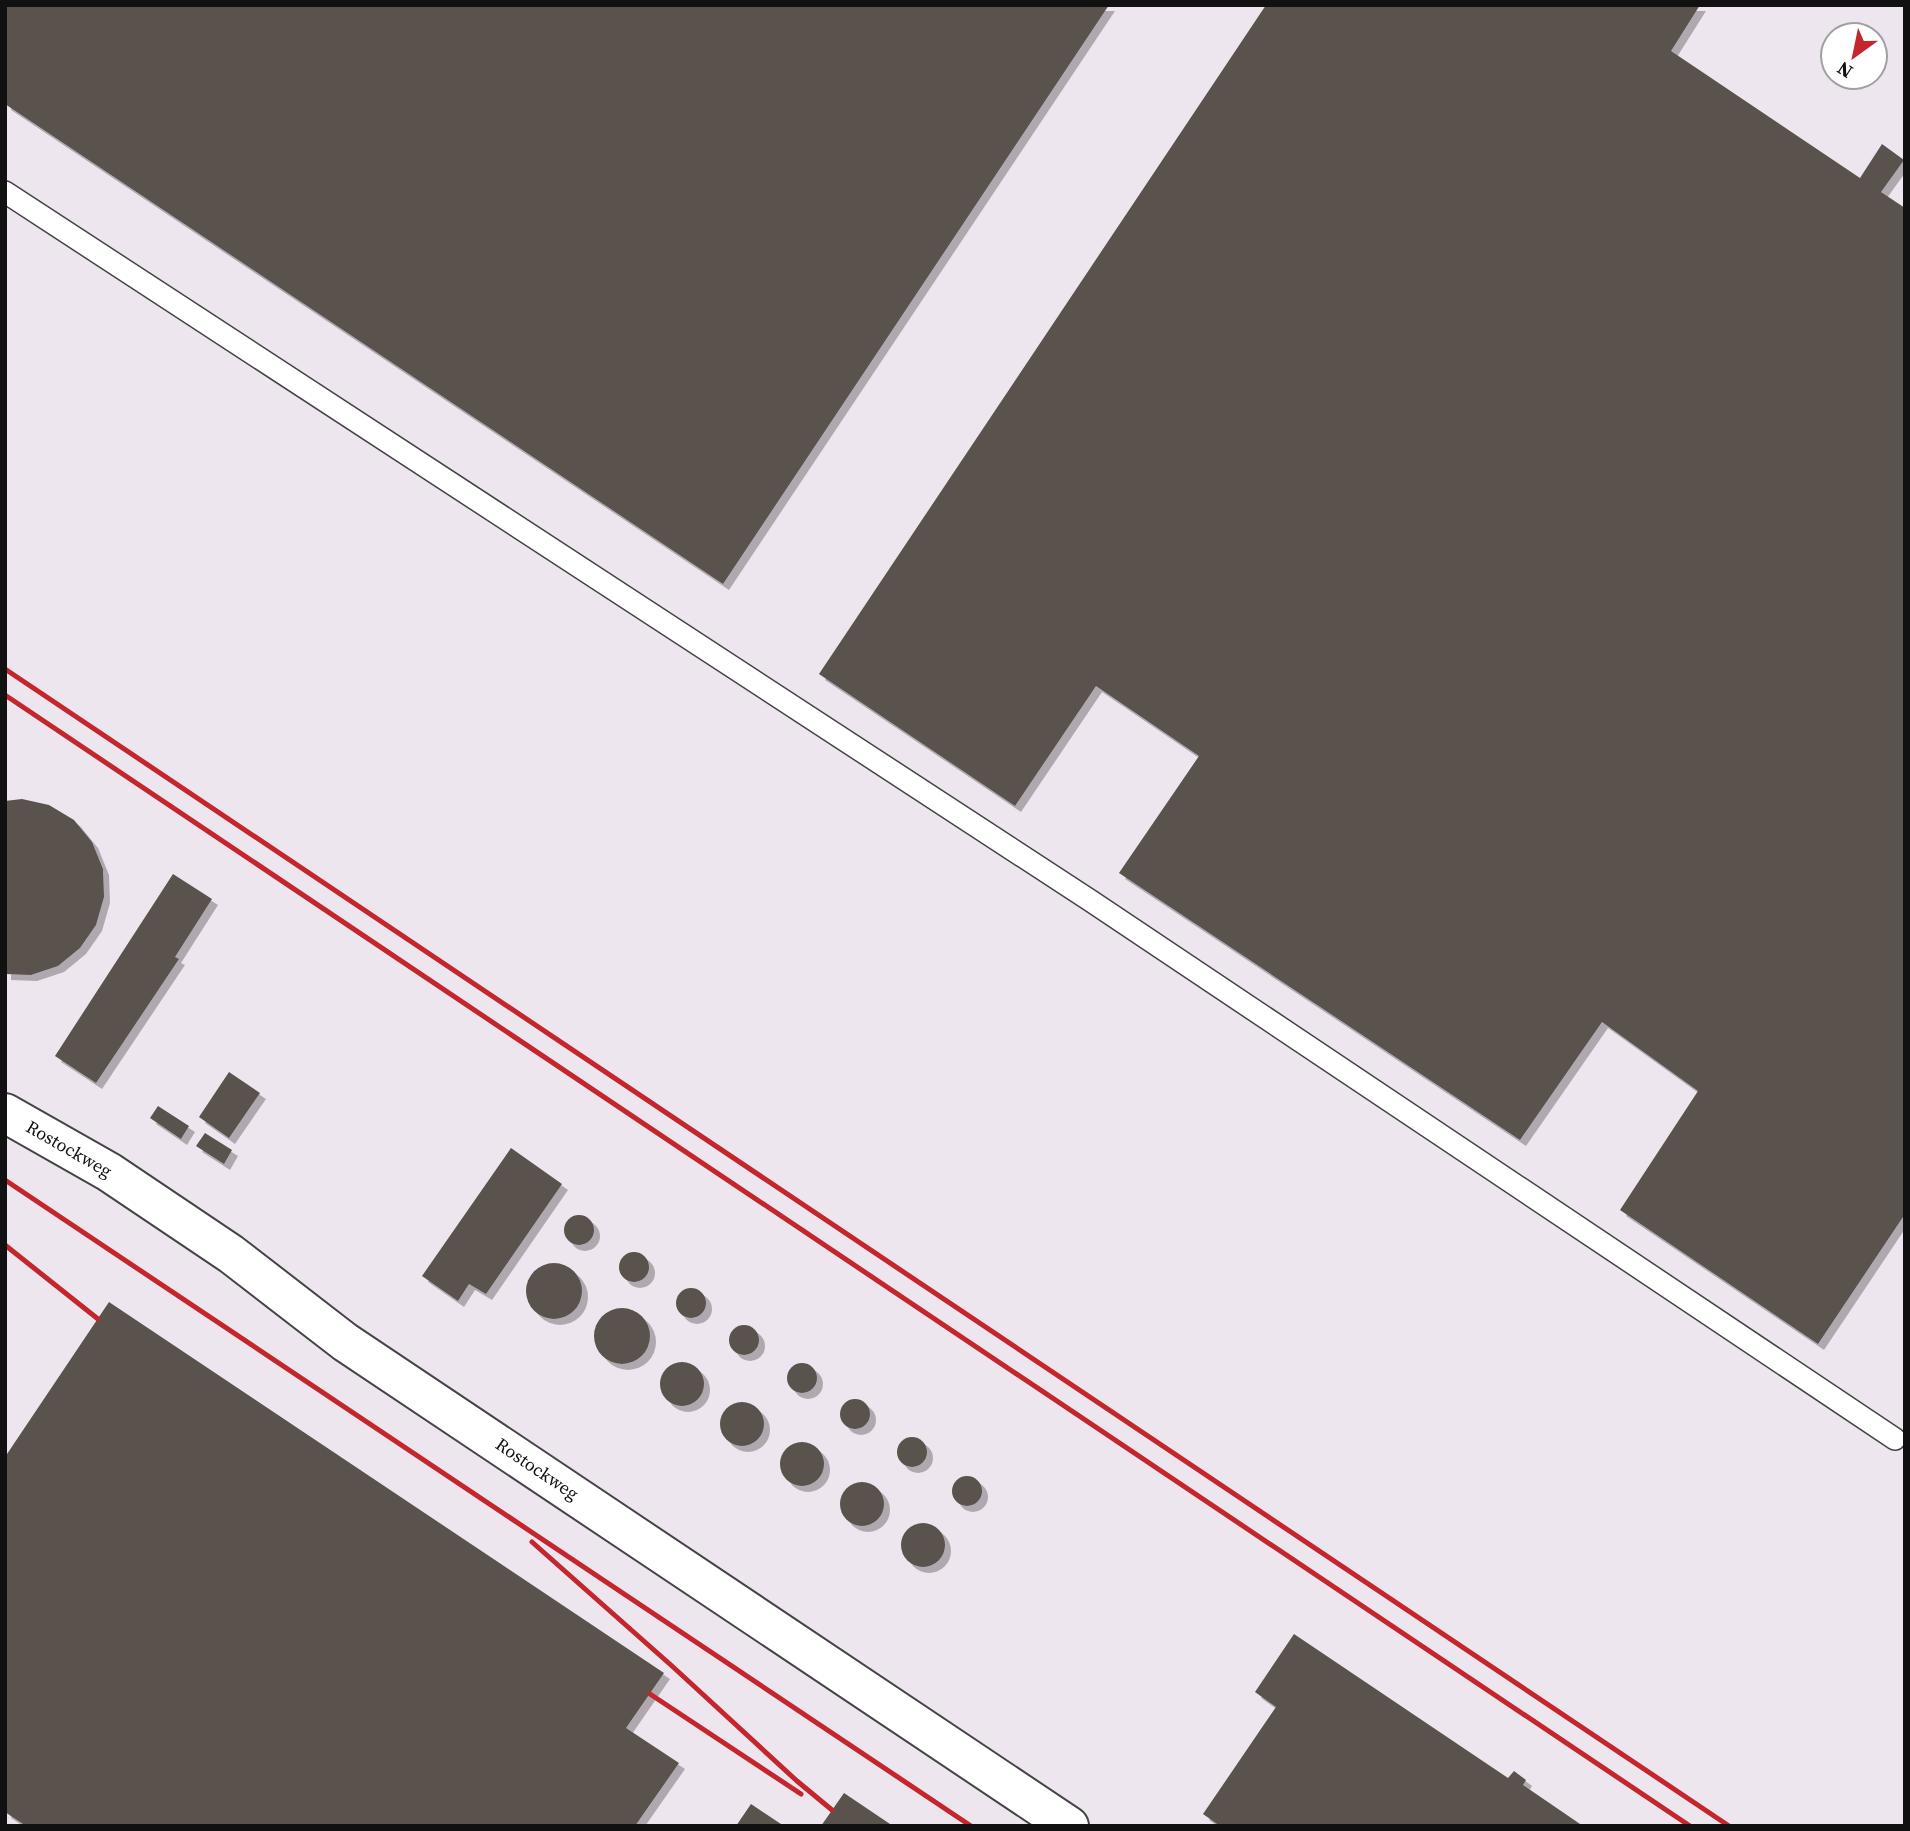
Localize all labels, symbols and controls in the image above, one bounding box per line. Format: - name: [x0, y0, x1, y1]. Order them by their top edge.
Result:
- north arrow: [1819, 21, 1889, 91]
- text: N: [1832, 55, 1858, 85]
- street label: Rostockweg: [22, 1114, 117, 1183]
- street label: Rostockweg: [491, 1432, 584, 1506]

